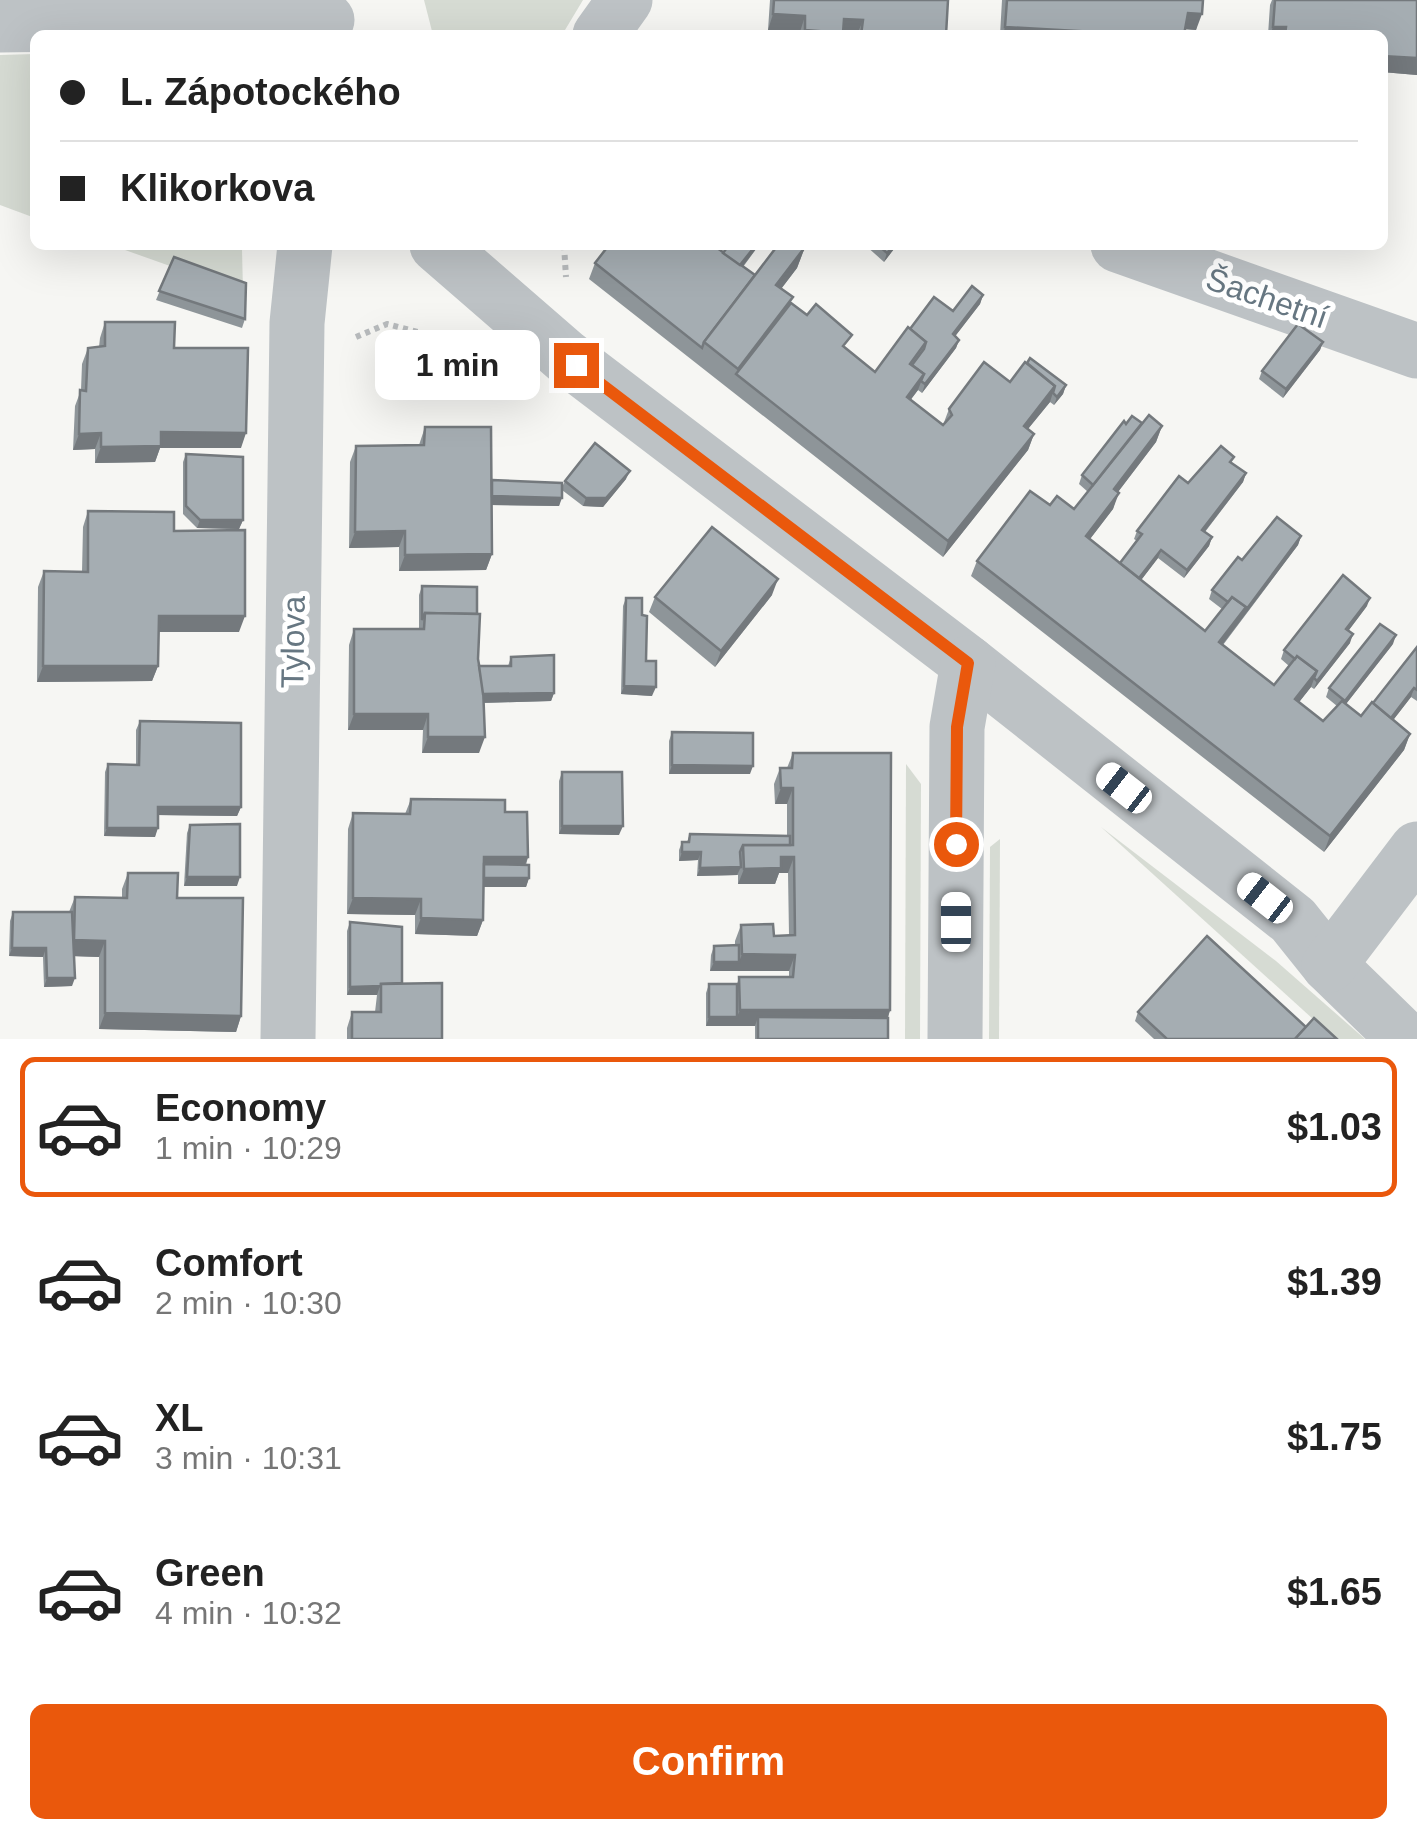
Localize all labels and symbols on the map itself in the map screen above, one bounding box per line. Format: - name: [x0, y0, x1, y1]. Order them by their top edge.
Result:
- street label: Šachetní: [1201, 260, 1333, 336]
- callout: 1 min: [376, 330, 541, 400]
- route end: [554, 343, 599, 388]
- street label: Tylova: [274, 595, 312, 689]
- car: [1091, 758, 1157, 818]
- route start: [934, 822, 979, 867]
- car: [1232, 868, 1298, 928]
- car: [941, 892, 971, 952]

